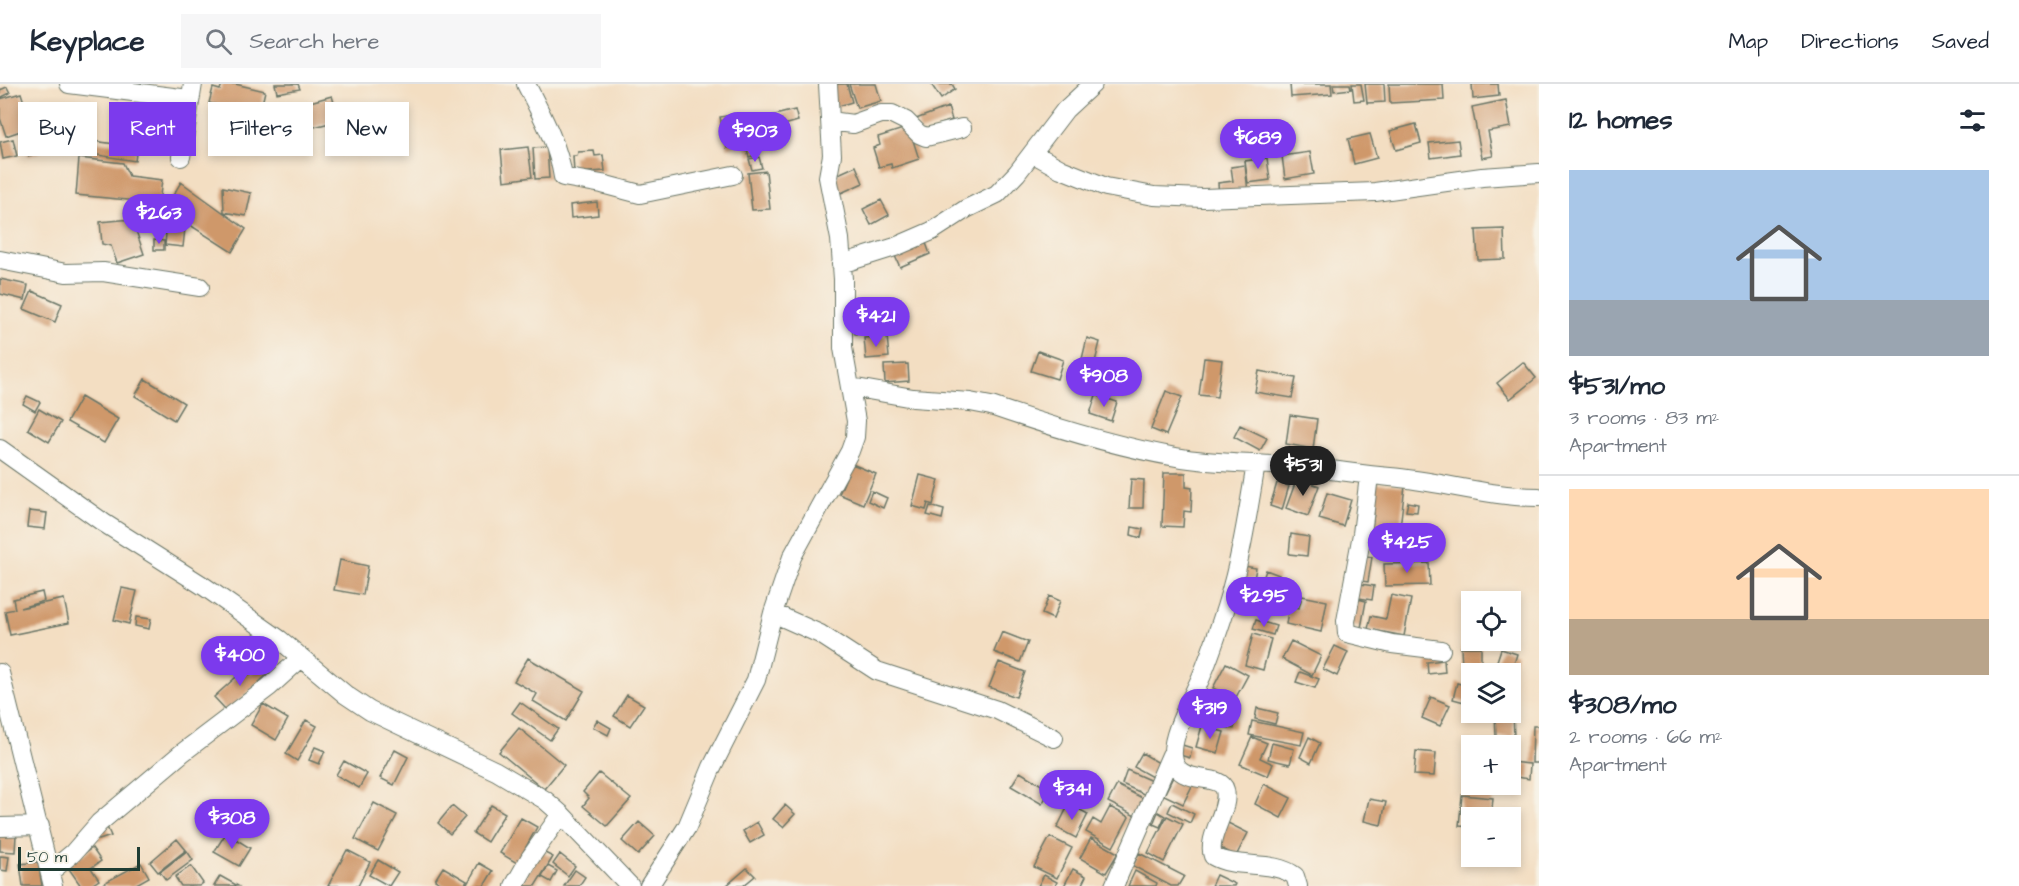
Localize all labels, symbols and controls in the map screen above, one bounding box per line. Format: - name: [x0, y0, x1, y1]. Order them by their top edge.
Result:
- search box: [181, 14, 601, 68]
- text: Keyplace: [30, 22, 145, 61]
- icon: search: [202, 25, 235, 58]
- text: Search here: [250, 26, 379, 57]
- text: Map: [1728, 27, 1768, 56]
- text: Directions: [1801, 27, 1899, 56]
- text: Saved: [1932, 27, 1989, 56]
- chip: Buy: [18, 102, 97, 156]
- chip: Rent: [109, 102, 196, 156]
- chip: Filters: [208, 102, 313, 156]
- chip: New: [325, 102, 409, 156]
- text: 12 homes: [1569, 102, 1672, 138]
- icon: filters: [1956, 104, 1989, 137]
- pin: $903: [719, 112, 791, 163]
- text: $903: [732, 117, 778, 145]
- pin: $689: [1222, 119, 1294, 170]
- text: $689: [1234, 124, 1282, 152]
- pin: $263: [123, 194, 195, 245]
- text: $263: [136, 199, 182, 227]
- icon: home: [1725, 209, 1833, 317]
- pin: $421: [840, 297, 912, 348]
- text: $421: [857, 302, 895, 330]
- pin: $908: [1068, 357, 1140, 408]
- text: $908: [1080, 362, 1128, 390]
- text: $531/mo: [1569, 368, 1665, 404]
- text: 3 rooms · 83 m²: [1569, 404, 1719, 432]
- text: Apartment: [1569, 432, 1667, 460]
- pin: $531: [1267, 446, 1339, 497]
- text: $531: [1284, 451, 1322, 479]
- pin: $425: [1371, 523, 1443, 574]
- text: $425: [1382, 528, 1432, 556]
- icon: home: [1725, 528, 1833, 636]
- pin: $295: [1228, 577, 1300, 628]
- text: $295: [1240, 582, 1288, 610]
- map controls: [1461, 591, 1521, 867]
- button: locate: [1461, 591, 1521, 651]
- pin: $400: [204, 636, 276, 687]
- text: $400: [215, 641, 265, 669]
- button: layers: [1461, 663, 1521, 723]
- text: $308/mo: [1569, 687, 1677, 723]
- pin: $319: [1174, 689, 1246, 740]
- text: $319: [1192, 694, 1228, 722]
- text: 2 rooms · 66 m²: [1569, 723, 1723, 751]
- button: +: [1461, 735, 1521, 795]
- text: Apartment: [1569, 751, 1667, 779]
- pin: $341: [1036, 770, 1108, 821]
- text: $341: [1053, 775, 1091, 803]
- pin: $308: [196, 799, 268, 850]
- text: $308: [209, 804, 255, 832]
- button: −: [1461, 807, 1521, 867]
- scale bar: [18, 844, 140, 872]
- text: 50 m: [27, 846, 67, 868]

